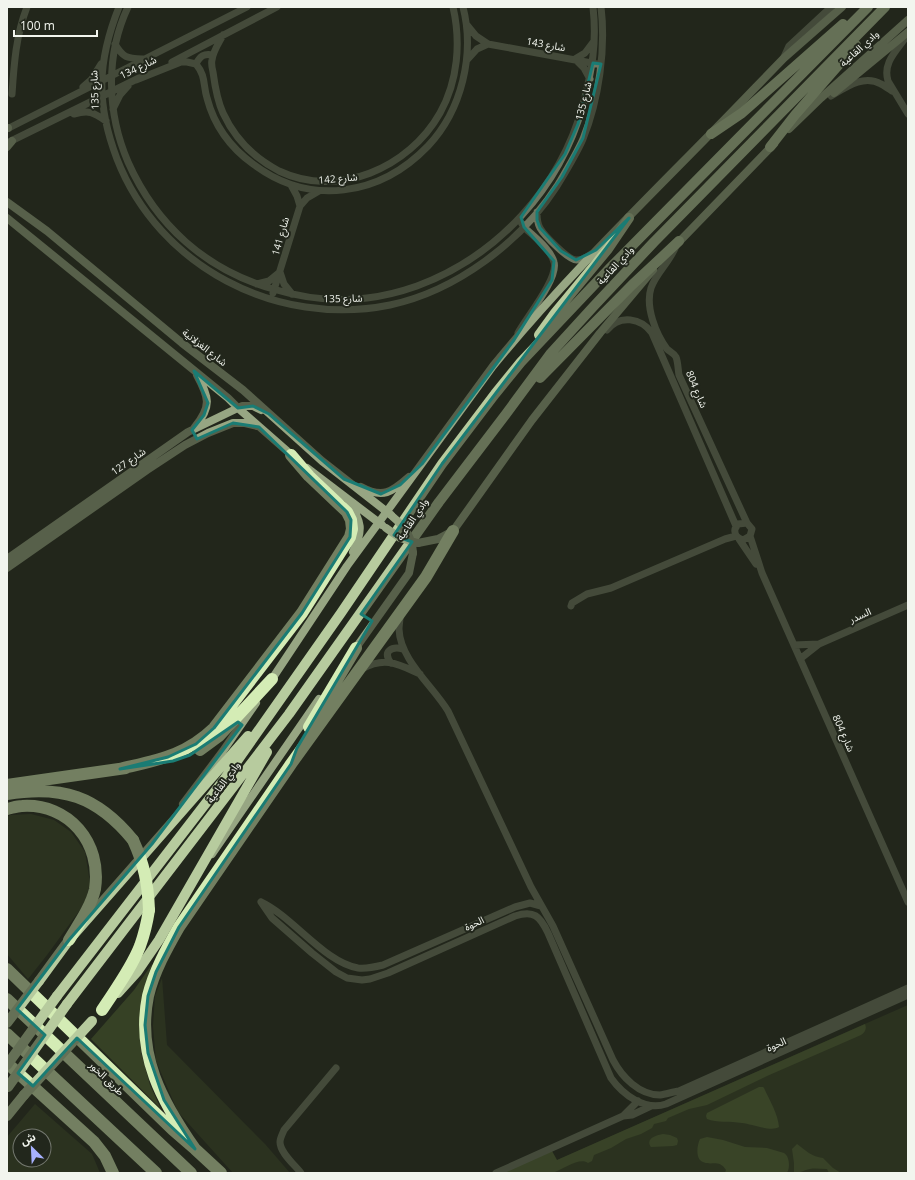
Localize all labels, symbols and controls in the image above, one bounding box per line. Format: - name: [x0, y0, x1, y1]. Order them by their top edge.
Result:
- scale bar: [14, 12, 97, 38]
- text: 100 m: [20, 17, 55, 34]
- street label: وادي القاعية: [836, 27, 883, 70]
- street label: شارع 143: [525, 34, 567, 55]
- street label: شارع 134: [117, 52, 159, 83]
- street label: شارع 135: [86, 70, 103, 110]
- street label: شارع 135: [571, 80, 596, 122]
- street label: شارع 142: [318, 169, 358, 188]
- street label: شارع 141: [268, 215, 293, 257]
- street label: وادي القاعية: [593, 243, 638, 288]
- street label: شارع 135: [323, 291, 363, 306]
- street label: شارع الغزلانية: [179, 325, 230, 370]
- street label: شارع 804: [682, 368, 711, 410]
- street label: شارع 127: [108, 444, 149, 479]
- street label: وادي القاعية: [393, 495, 432, 544]
- street label: السدر: [846, 604, 873, 626]
- street label: شارع 804: [829, 712, 858, 754]
- street label: وادي القاعية: [203, 759, 244, 806]
- street label: الحوة: [462, 912, 486, 934]
- street label: الحوة: [764, 1034, 788, 1054]
- street label: طريق الخور: [86, 1057, 128, 1098]
- north arrow: [12, 1128, 52, 1168]
- text: ش: [18, 1128, 38, 1148]

